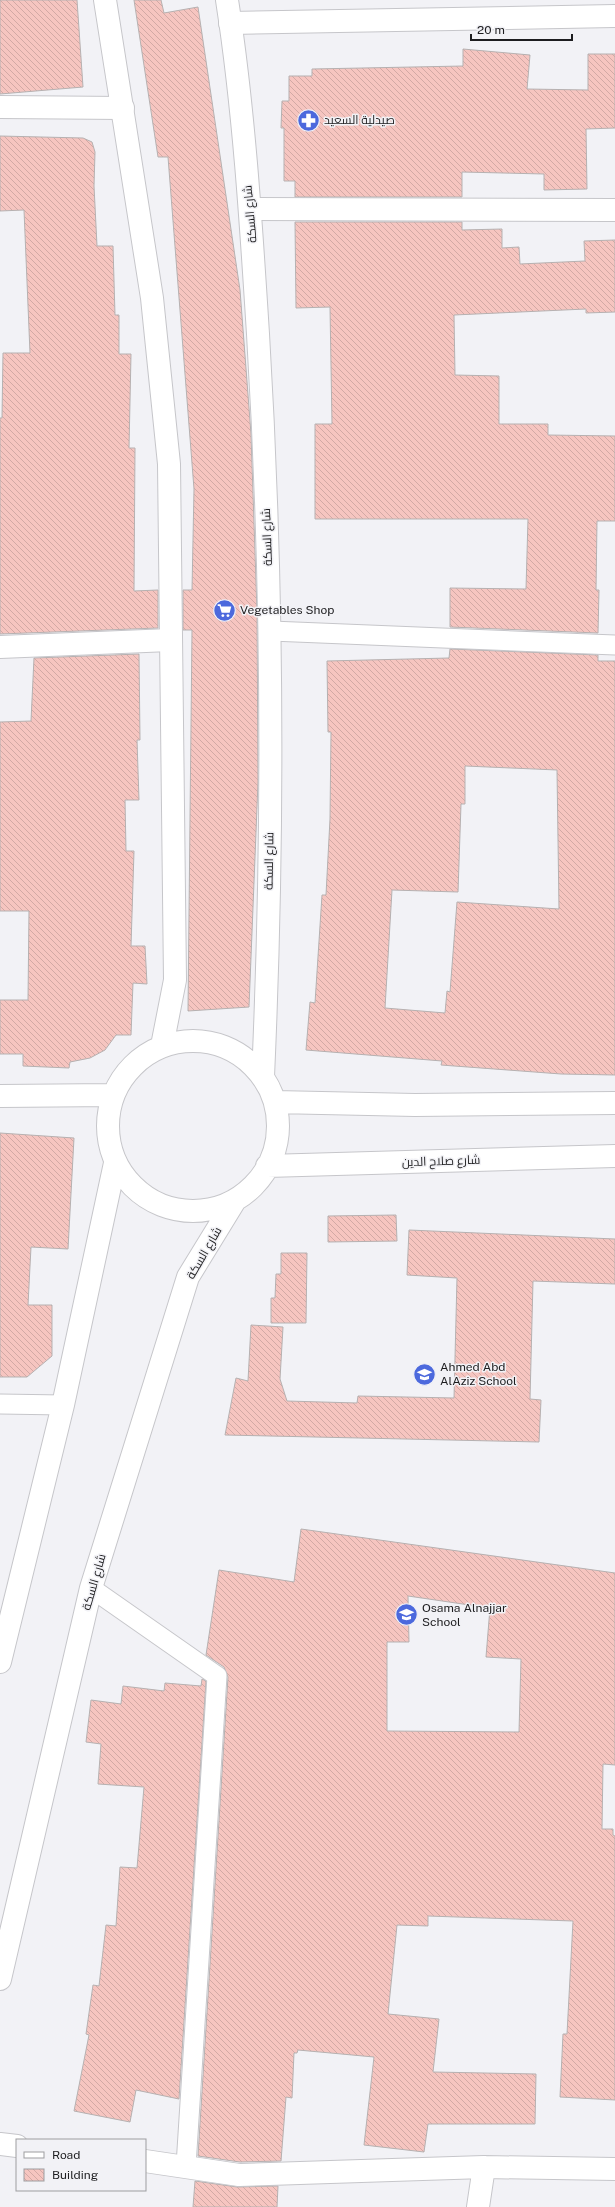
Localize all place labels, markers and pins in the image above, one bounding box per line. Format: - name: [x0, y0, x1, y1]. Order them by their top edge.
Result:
- pharmacy icon: صيدلية السعيد: [295, 107, 321, 133]
- place label: صيدلية السعيد: [324, 113, 395, 127]
- supermarket icon: Vegetables Shop: [212, 597, 238, 623]
- place label: Vegetables Shop: [240, 603, 334, 617]
- place label: Ahmed Abd AlAziz School: [440, 1360, 517, 1388]
- school or university icon: Ahmed Abd AlAziz School: [412, 1361, 438, 1387]
- place label: Osama Alnajjar School: [422, 1601, 507, 1629]
- school or university icon: Osama Alnajjar School: [393, 1602, 419, 1628]

